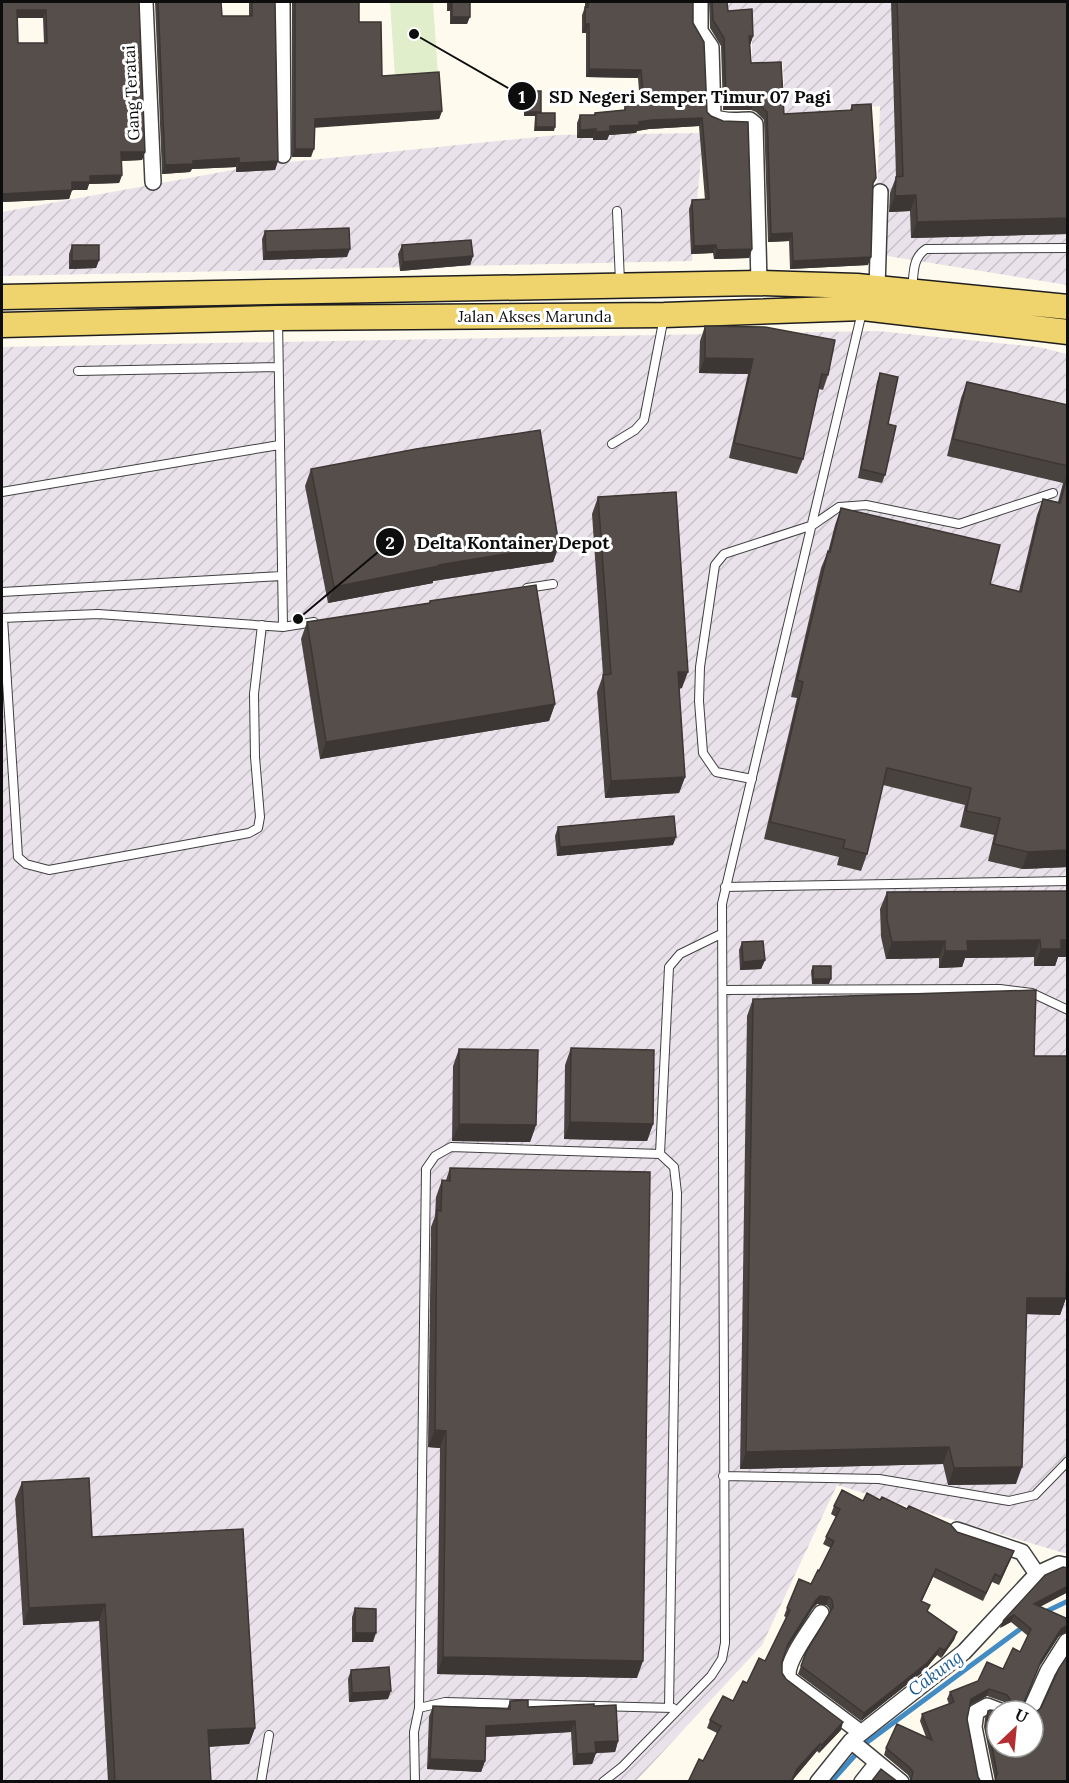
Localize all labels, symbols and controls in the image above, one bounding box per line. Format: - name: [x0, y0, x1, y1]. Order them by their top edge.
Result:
- street label: Gang Teratai: [119, 45, 143, 141]
- callout: SD Negeri Semper Timur 07 Pagi: [507, 78, 843, 114]
- text: 1: [518, 85, 526, 108]
- text: SD Negeri Semper Timur 07 Pagi: [549, 85, 831, 108]
- street label: Jalan Akses Marunda: [457, 306, 612, 326]
- callout: Delta Kontainer Depot: [375, 524, 622, 560]
- text: 2: [385, 531, 395, 554]
- text: Delta Kontainer Depot: [416, 531, 610, 554]
- water label: Cakung: [903, 1645, 967, 1701]
- north arrow: [985, 1699, 1045, 1759]
- text: U: [1012, 1704, 1031, 1727]

